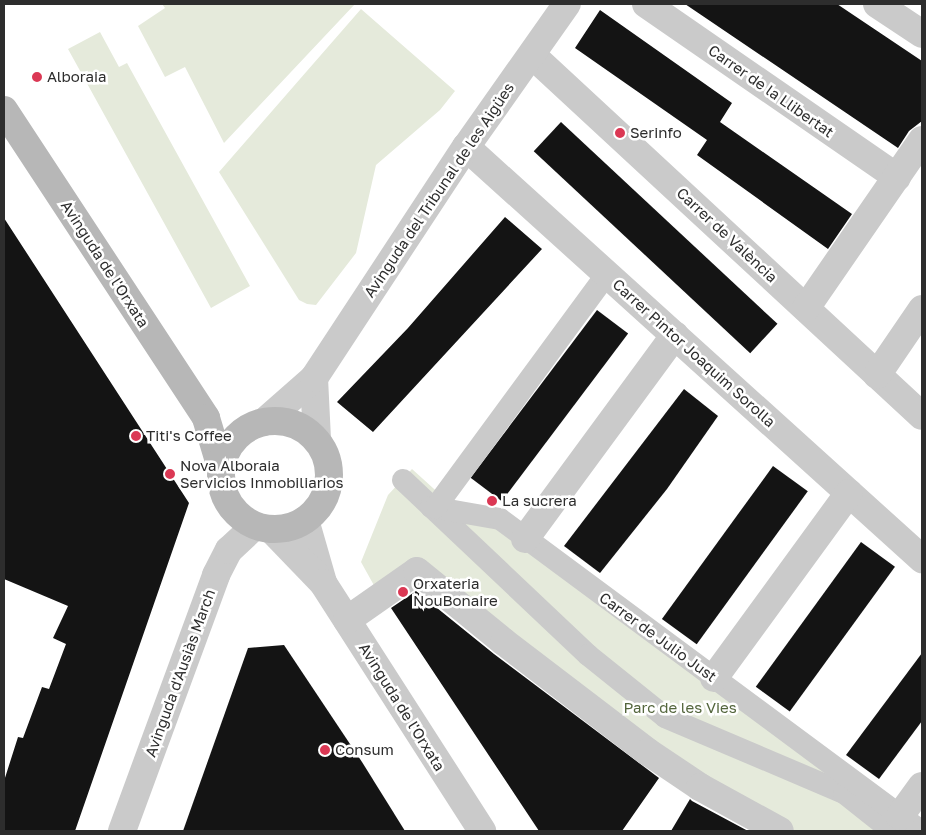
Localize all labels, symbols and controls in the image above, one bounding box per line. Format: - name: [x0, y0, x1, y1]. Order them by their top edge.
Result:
- street label: Carrer de la Llibertat: [705, 41, 837, 141]
- place label: Alboraia: [47, 68, 106, 86]
- marker: Alboraia: [31, 71, 43, 83]
- street label: Avinguda del Tribunal de les Aigües: [360, 79, 518, 301]
- place label: Serinfo: [630, 124, 682, 142]
- marker: Serinfo: [614, 127, 626, 139]
- street label: Carrer de València: [673, 184, 781, 286]
- street label: Avinguda de l'Orxata: [57, 197, 153, 331]
- street label: Carrer Pintor Joaquim Sorolla: [609, 275, 779, 431]
- place label: Titi's Coffee: [146, 427, 232, 445]
- marker: Titi's Coffee: [130, 430, 142, 442]
- place label: Nova Alboraia Servicios Inmobiliarios: [180, 456, 343, 491]
- marker: Nova Alboraia Servicios Inmobiliarios: [164, 468, 176, 480]
- place label: La sucrera: [502, 492, 577, 510]
- marker: La sucrera: [486, 495, 498, 507]
- place label: Orxateria NouBonaire: [413, 574, 498, 609]
- marker: Orxateria NouBonaire: [397, 586, 409, 598]
- street label: Avinguda d'Ausiàs March: [141, 587, 219, 759]
- street label: Carrer de Julio Just: [596, 588, 720, 686]
- street label: Avinguda de l'Orxata: [355, 640, 449, 774]
- park label: Parc de les Vies: [623, 699, 737, 717]
- place label: Consum: [335, 741, 394, 759]
- marker: Consum: [319, 744, 331, 756]

